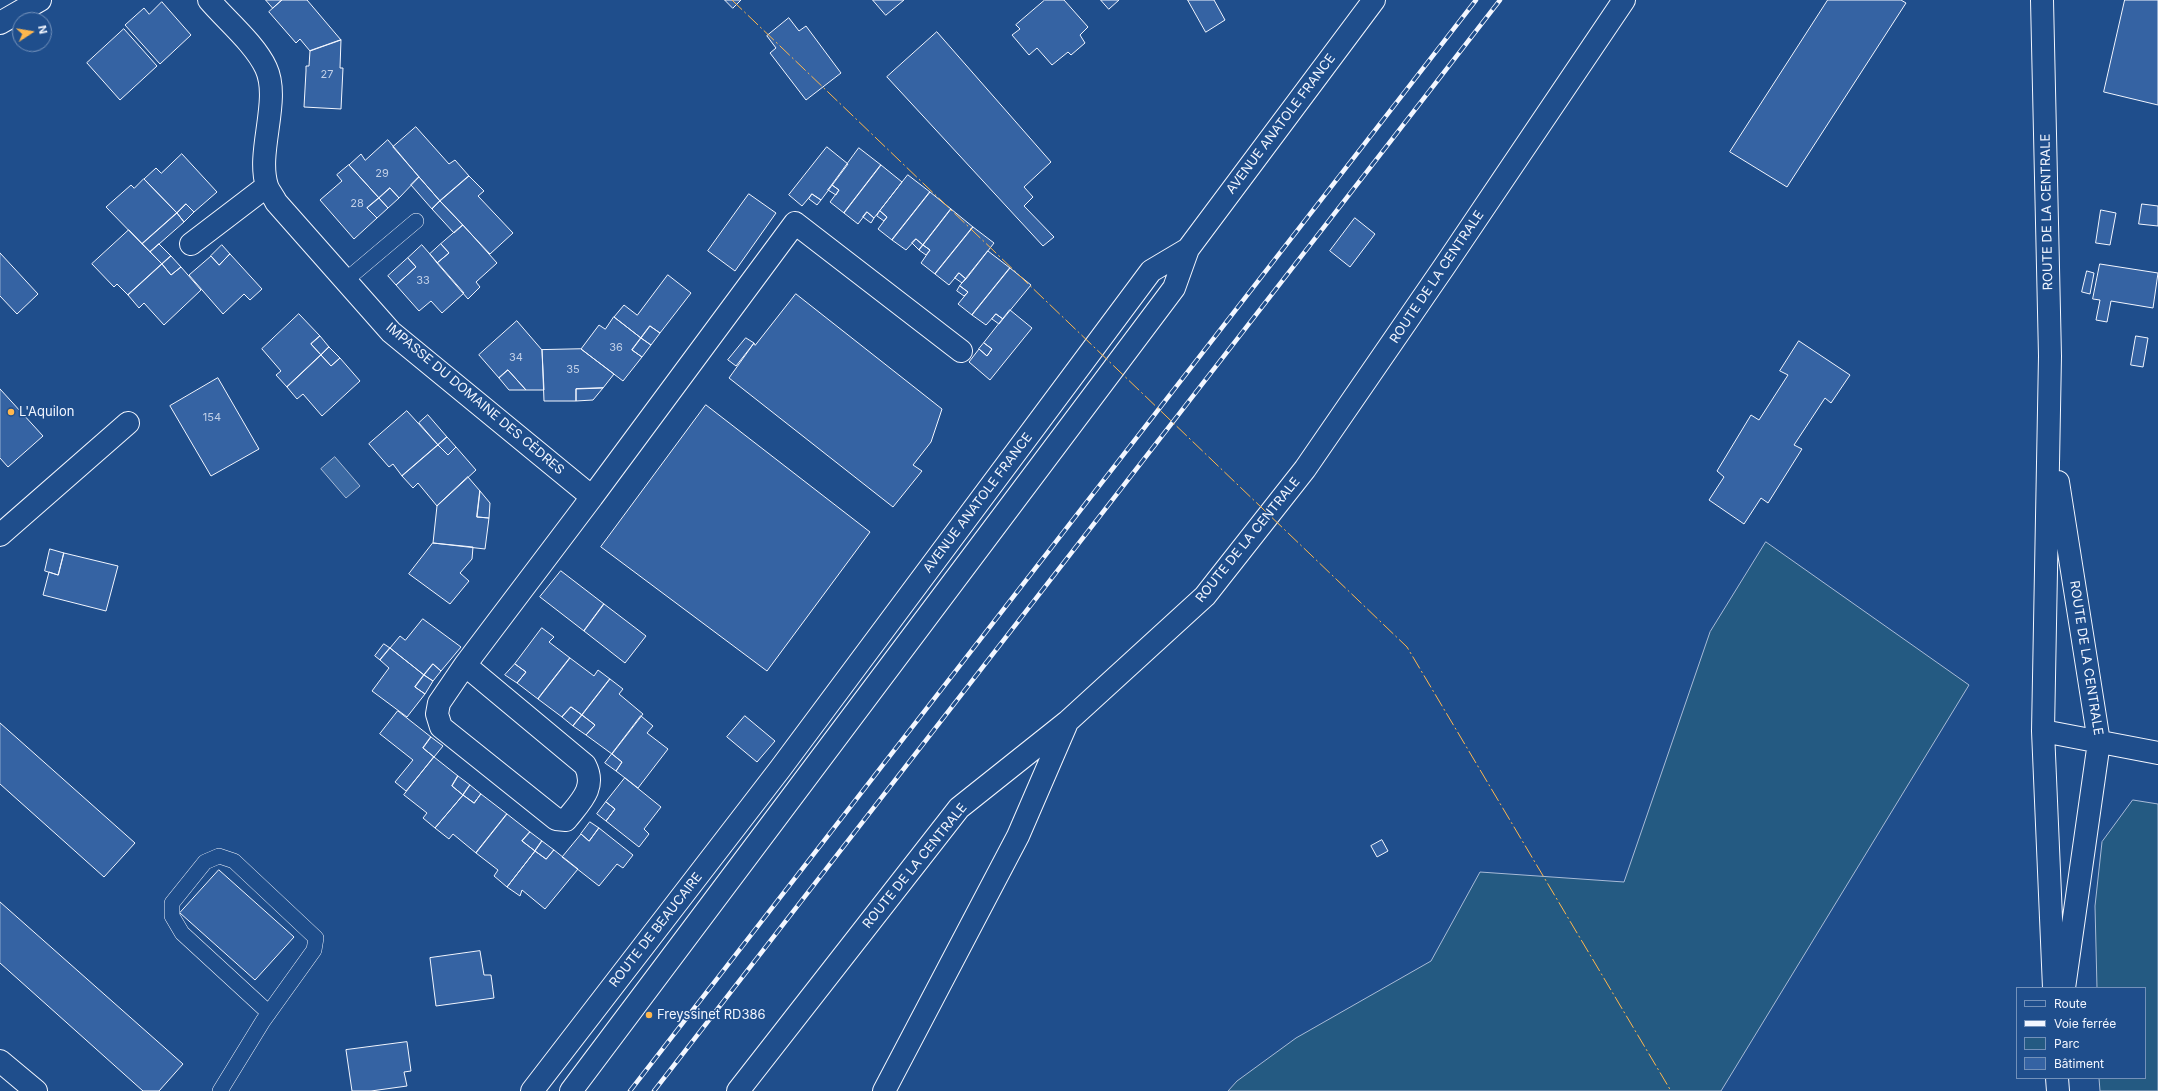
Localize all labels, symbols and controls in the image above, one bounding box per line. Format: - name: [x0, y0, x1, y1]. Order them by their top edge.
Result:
- north arrow: [12, 12, 52, 52]
- text: N: [35, 24, 50, 35]
- street label: AVENUE ANATOLE FRANCE: [1223, 51, 1339, 197]
- house number: 27: [321, 68, 333, 82]
- street label: ROUTE DE LA CENTRALE: [2038, 134, 2056, 290]
- house number: 29: [375, 167, 389, 181]
- house number: 28: [350, 197, 364, 211]
- street label: ROUTE DE LA CENTRALE: [1387, 208, 1487, 346]
- house number: 33: [416, 274, 430, 288]
- street label: IMPASSE DU DOMAINE DES CÈDRES: [383, 320, 567, 478]
- house number: 36: [609, 341, 623, 355]
- house number: 34: [509, 351, 523, 365]
- house number: 35: [566, 363, 580, 377]
- place label: L'Aquilon: [19, 404, 74, 420]
- marker: L'Aquilon: [6, 407, 16, 417]
- house number: 154: [203, 411, 221, 425]
- street label: AVENUE ANATOLE FRANCE: [920, 430, 1036, 576]
- street label: ROUTE DE LA CENTRALE: [1193, 474, 1303, 606]
- street label: ROUTE DE LA CENTRALE: [2066, 579, 2106, 737]
- street label: ROUTE DE LA CENTRALE: [860, 800, 970, 932]
- street label: ROUTE DE BEAUCAIRE: [606, 870, 706, 990]
- legend: [2016, 987, 2146, 1079]
- text: Route: [2054, 996, 2087, 1011]
- place label: Freyssinet RD386: [657, 1007, 766, 1023]
- marker: Freyssinet RD386: [644, 1010, 654, 1020]
- text: Voie ferrée: [2054, 1016, 2116, 1031]
- text: Parc: [2054, 1036, 2080, 1051]
- text: Bâtiment: [2054, 1056, 2104, 1071]

